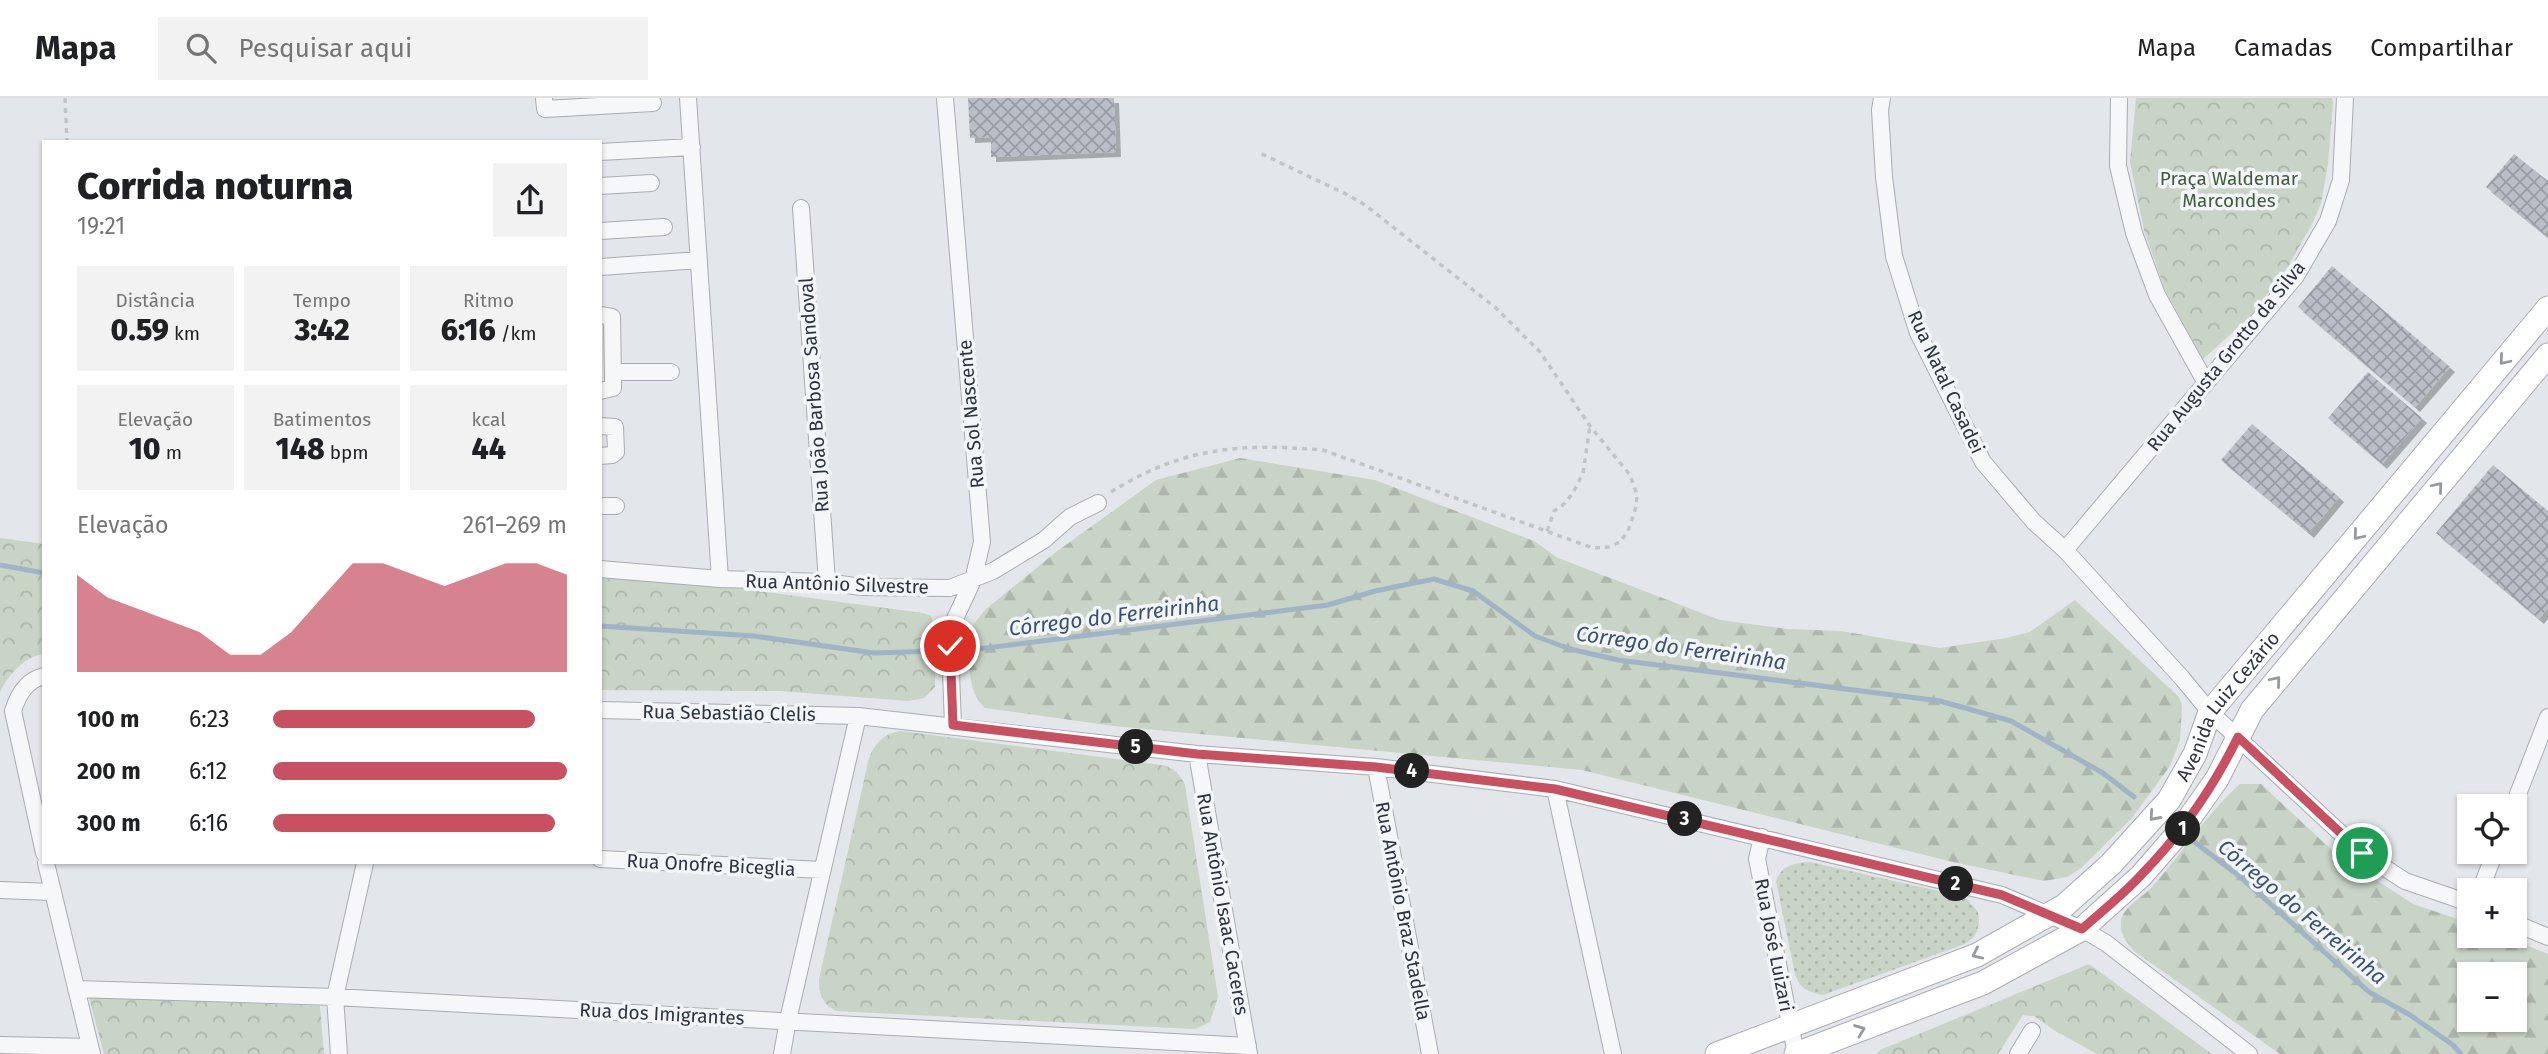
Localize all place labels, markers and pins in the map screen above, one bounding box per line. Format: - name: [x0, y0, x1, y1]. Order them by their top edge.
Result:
- pin: [920, 616, 980, 676]
- pin: 5: [1118, 730, 1154, 764]
- pin: 4: [1394, 754, 1430, 788]
- pin: 3: [1668, 802, 1702, 836]
- pin: 1: [2166, 812, 2200, 846]
- pin: [2332, 823, 2392, 883]
- pin: 2: [1938, 866, 1974, 902]

